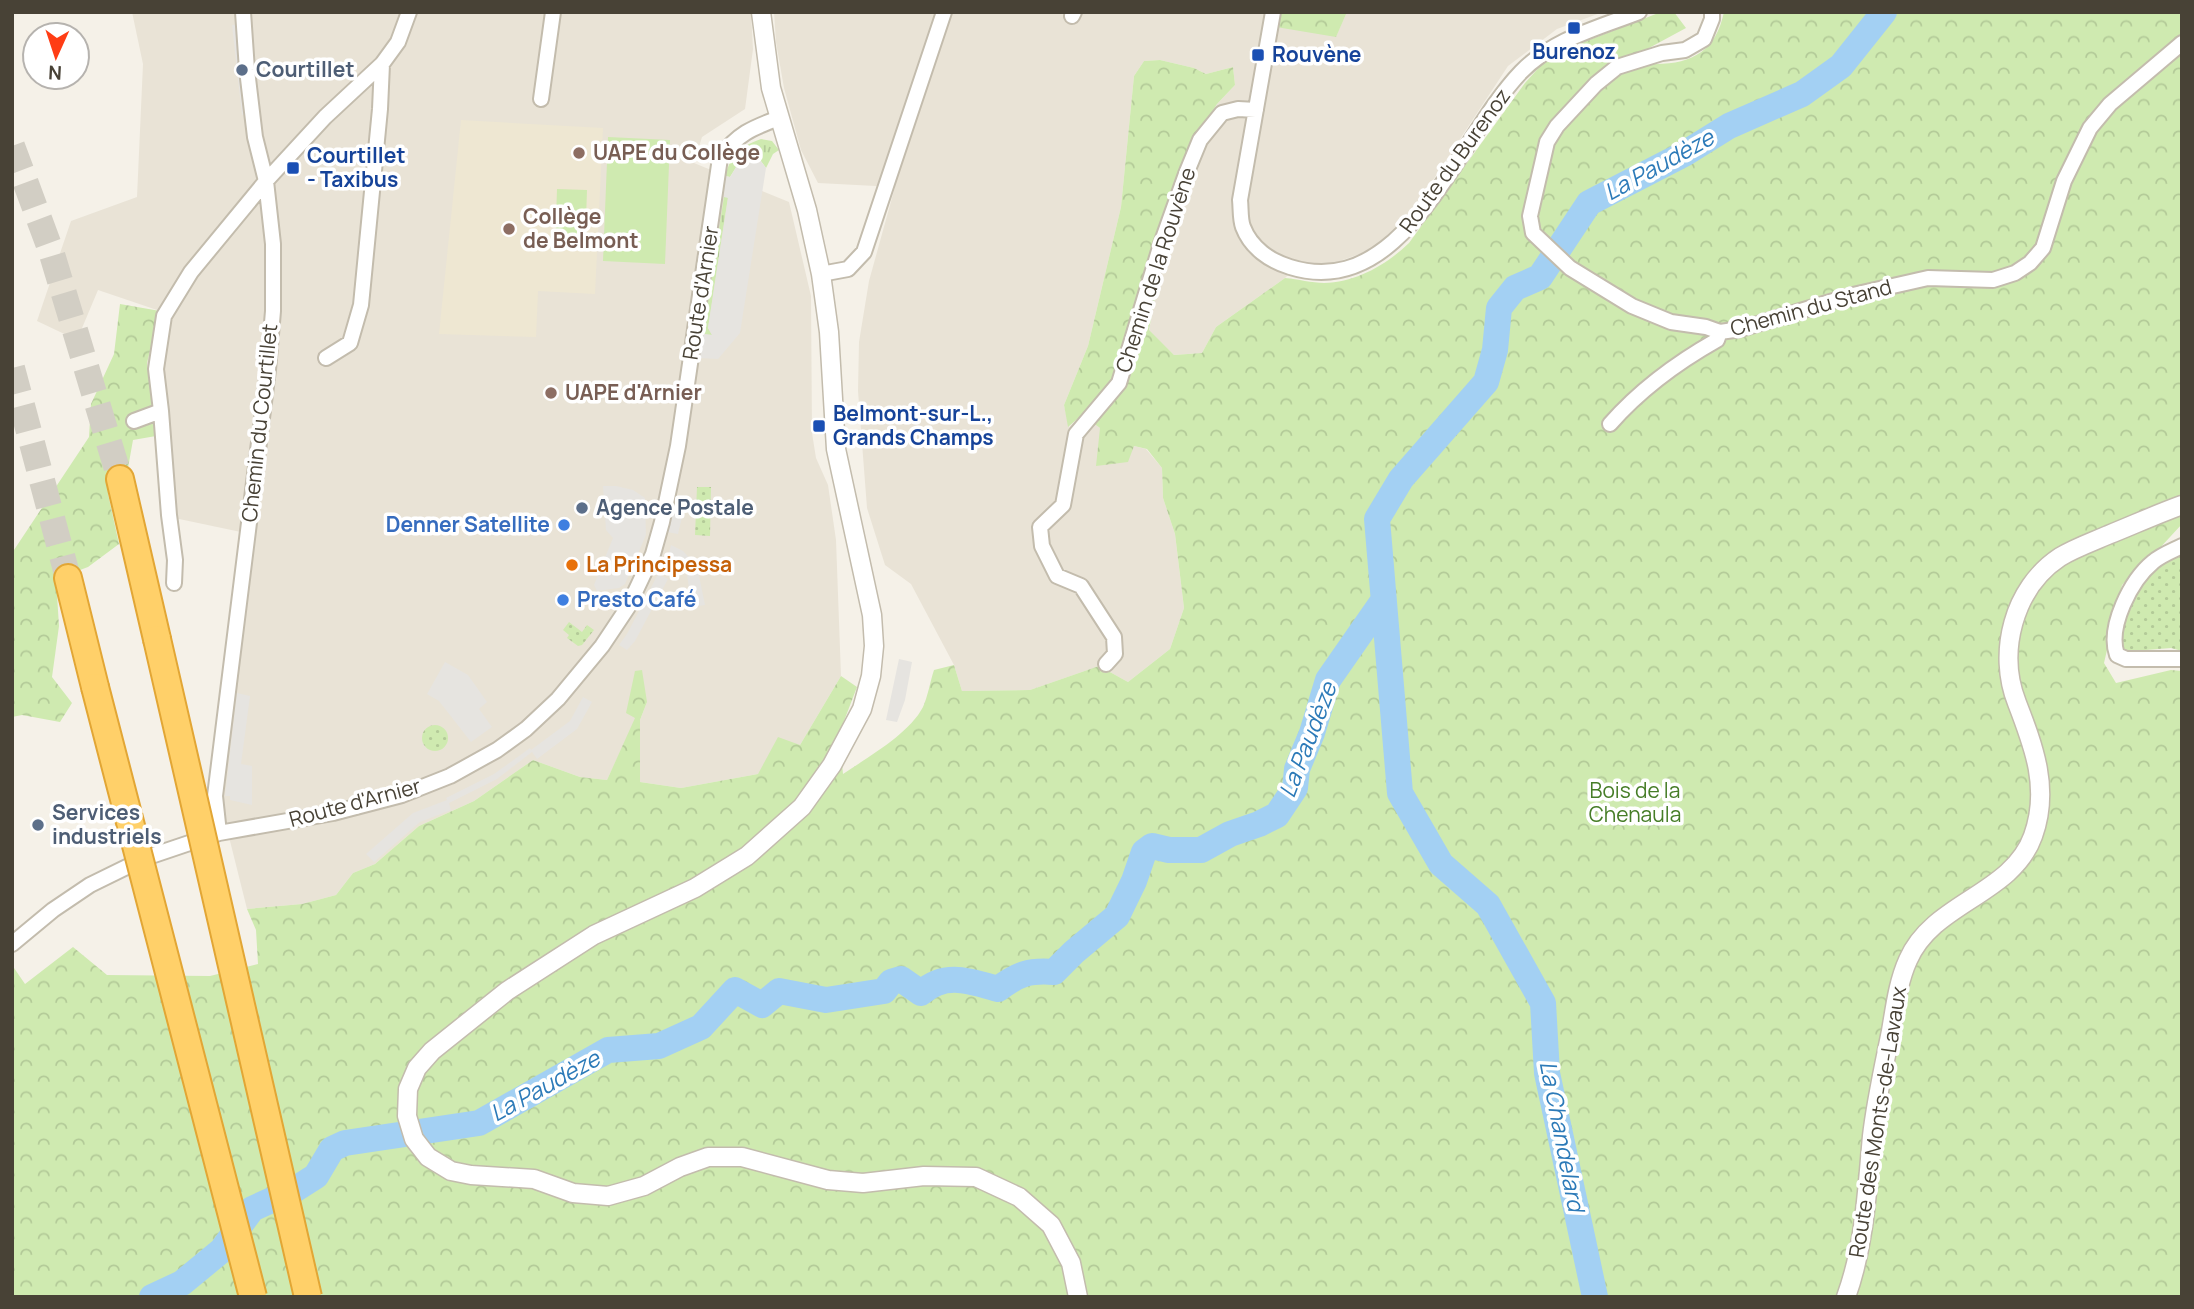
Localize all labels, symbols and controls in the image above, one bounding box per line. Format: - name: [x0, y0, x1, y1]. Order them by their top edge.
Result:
- marker: Burenoz: [1566, 20, 1582, 36]
- north arrow: [21, 21, 91, 91]
- place label: Burenoz: [1532, 37, 1616, 65]
- place label: Rouvène: [1272, 40, 1362, 68]
- marker: Rouvène: [1250, 47, 1266, 63]
- place label: Courtillet: [256, 55, 355, 83]
- text: N: [48, 60, 63, 86]
- marker: Courtillet: [234, 62, 250, 78]
- street label: Route du Burenoz: [1392, 83, 1516, 238]
- water label: La Paudèze: [1598, 120, 1720, 207]
- place label: UAPE du Collège: [593, 138, 760, 166]
- place label: Courtillet - Taxibus: [307, 141, 406, 193]
- marker: UAPE du Collège: [571, 145, 587, 161]
- marker: Courtillet - Taxibus: [285, 160, 301, 176]
- street label: Chemin de la Rouvène: [1109, 164, 1201, 376]
- place label: Collège de Belmont: [523, 202, 639, 254]
- marker: Collège de Belmont: [501, 221, 517, 237]
- street label: Route d'Arnier: [676, 224, 724, 362]
- street label: Chemin du Stand: [1727, 272, 1894, 342]
- street label: Chemin du Courtillet: [235, 322, 283, 523]
- place label: UAPE d'Arnier: [565, 378, 702, 406]
- marker: UAPE d'Arnier: [543, 385, 559, 401]
- place label: Belmont-sur-L., Grands Champs: [833, 399, 994, 451]
- marker: Belmont-sur-L., Grands Champs: [811, 418, 827, 434]
- place label: Agence Postale: [596, 493, 754, 521]
- marker: Agence Postale: [574, 500, 590, 516]
- place label: Denner Satellite: [386, 510, 550, 538]
- marker: Denner Satellite: [556, 517, 572, 533]
- place label: La Principessa: [586, 550, 732, 578]
- marker: La Principessa: [564, 557, 580, 573]
- place label: Presto Café: [577, 585, 696, 613]
- marker: Presto Café: [555, 592, 571, 608]
- water label: La Paudèze: [1271, 676, 1344, 802]
- street label: Route d'Arnier: [286, 771, 424, 833]
- park label: Bois de la Chenaula: [1589, 776, 1681, 828]
- place label: Services industriels: [52, 798, 162, 850]
- marker: Services industriels: [30, 817, 46, 833]
- street label: Route des Monts-de-Lavaux: [1842, 984, 1912, 1259]
- water label: La Paudèze: [484, 1041, 606, 1128]
- water label: La Chandelard: [1533, 1058, 1594, 1217]

